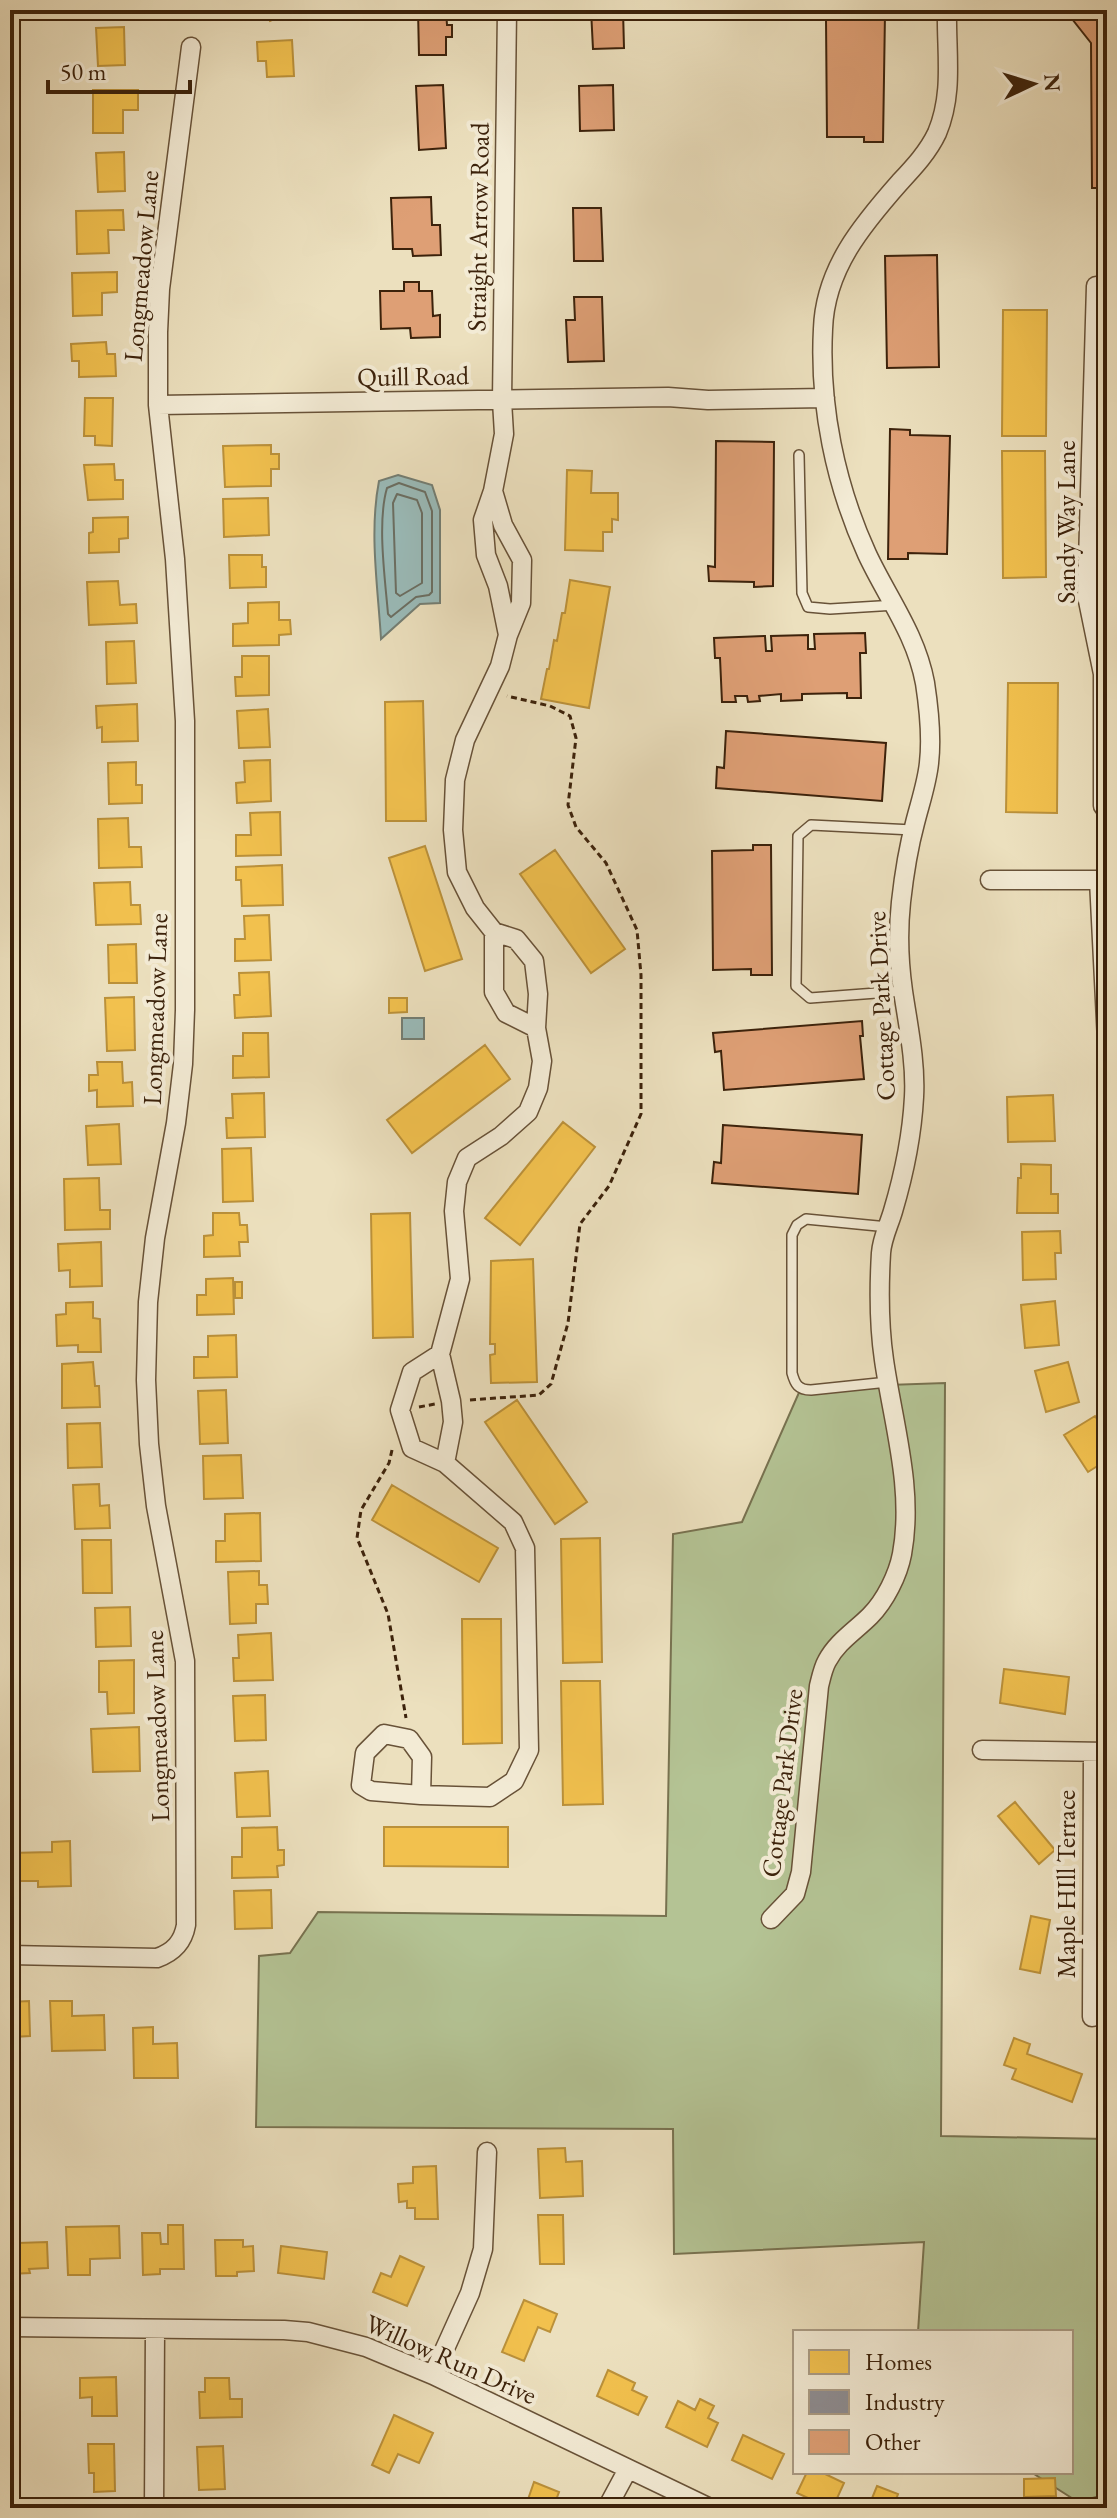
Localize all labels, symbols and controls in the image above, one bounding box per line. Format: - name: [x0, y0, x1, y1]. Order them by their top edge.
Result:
- scale bar: [48, 44, 190, 94]
- north arrow: [993, 44, 1073, 124]
- text: 50 m: [60, 56, 107, 87]
- text: N: [1037, 73, 1068, 93]
- street label: Straight Arrow Road: [459, 121, 497, 332]
- street label: Longmeadow Lane: [116, 169, 166, 363]
- street label: Quill Road: [357, 358, 470, 394]
- street label: Sandy Way Lane: [1049, 440, 1083, 604]
- street label: Cottage Park Drive: [859, 910, 903, 1102]
- street label: Longmeadow Lane: [135, 913, 175, 1105]
- street label: Longmeadow Lane: [137, 1630, 177, 1822]
- street label: Cottage Park Drive: [754, 1687, 810, 1879]
- street label: Maple HIll Terrace: [1049, 1790, 1083, 1978]
- street label: Willow Run Drive: [360, 2306, 542, 2412]
- legend: [793, 2330, 1073, 2474]
- text: Homes: [865, 2346, 932, 2377]
- text: Industry: [865, 2386, 945, 2417]
- text: Other: [865, 2426, 921, 2457]

